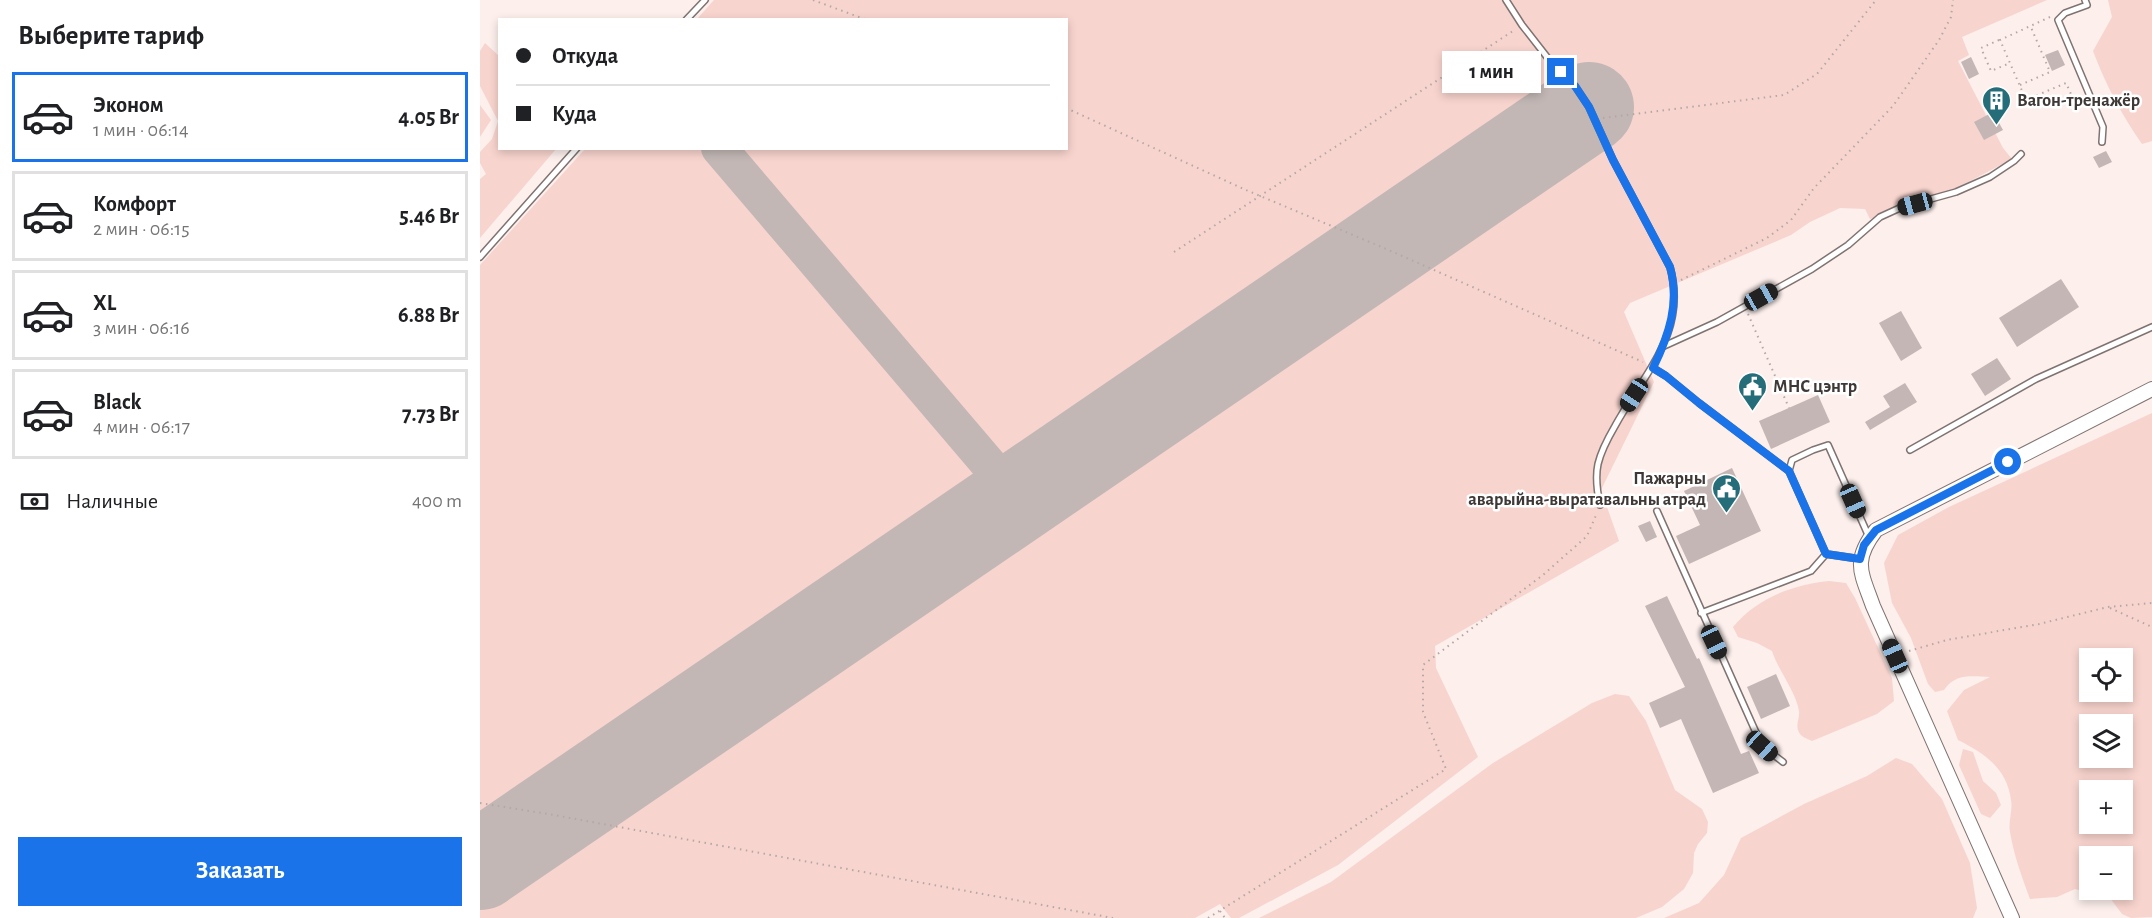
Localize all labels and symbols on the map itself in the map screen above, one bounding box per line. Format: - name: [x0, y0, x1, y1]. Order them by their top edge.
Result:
- callout: 1 мин: [1441, 51, 1540, 93]
- route end: [1547, 58, 1574, 85]
- building icon: Вагон-тренажёр: [1980, 84, 2012, 126]
- place label: Вагон-тренажёр: [2017, 92, 2140, 110]
- car: [1895, 191, 1935, 217]
- car: [1741, 280, 1781, 314]
- public building icon: МНС цэнтр: [1736, 370, 1768, 412]
- car: [1617, 375, 1651, 415]
- place label: МНС цэнтр: [1773, 378, 1857, 396]
- route start: [1994, 448, 2021, 475]
- place label: Пажарны аварыйна-выратавальны атрад: [1468, 470, 1706, 509]
- public building icon: Пажарны аварыйна-выратавальны атрад: [1711, 472, 1743, 514]
- car: [1837, 481, 1869, 521]
- car: [1698, 622, 1730, 662]
- car: [1879, 636, 1911, 676]
- car: [1743, 727, 1781, 765]

